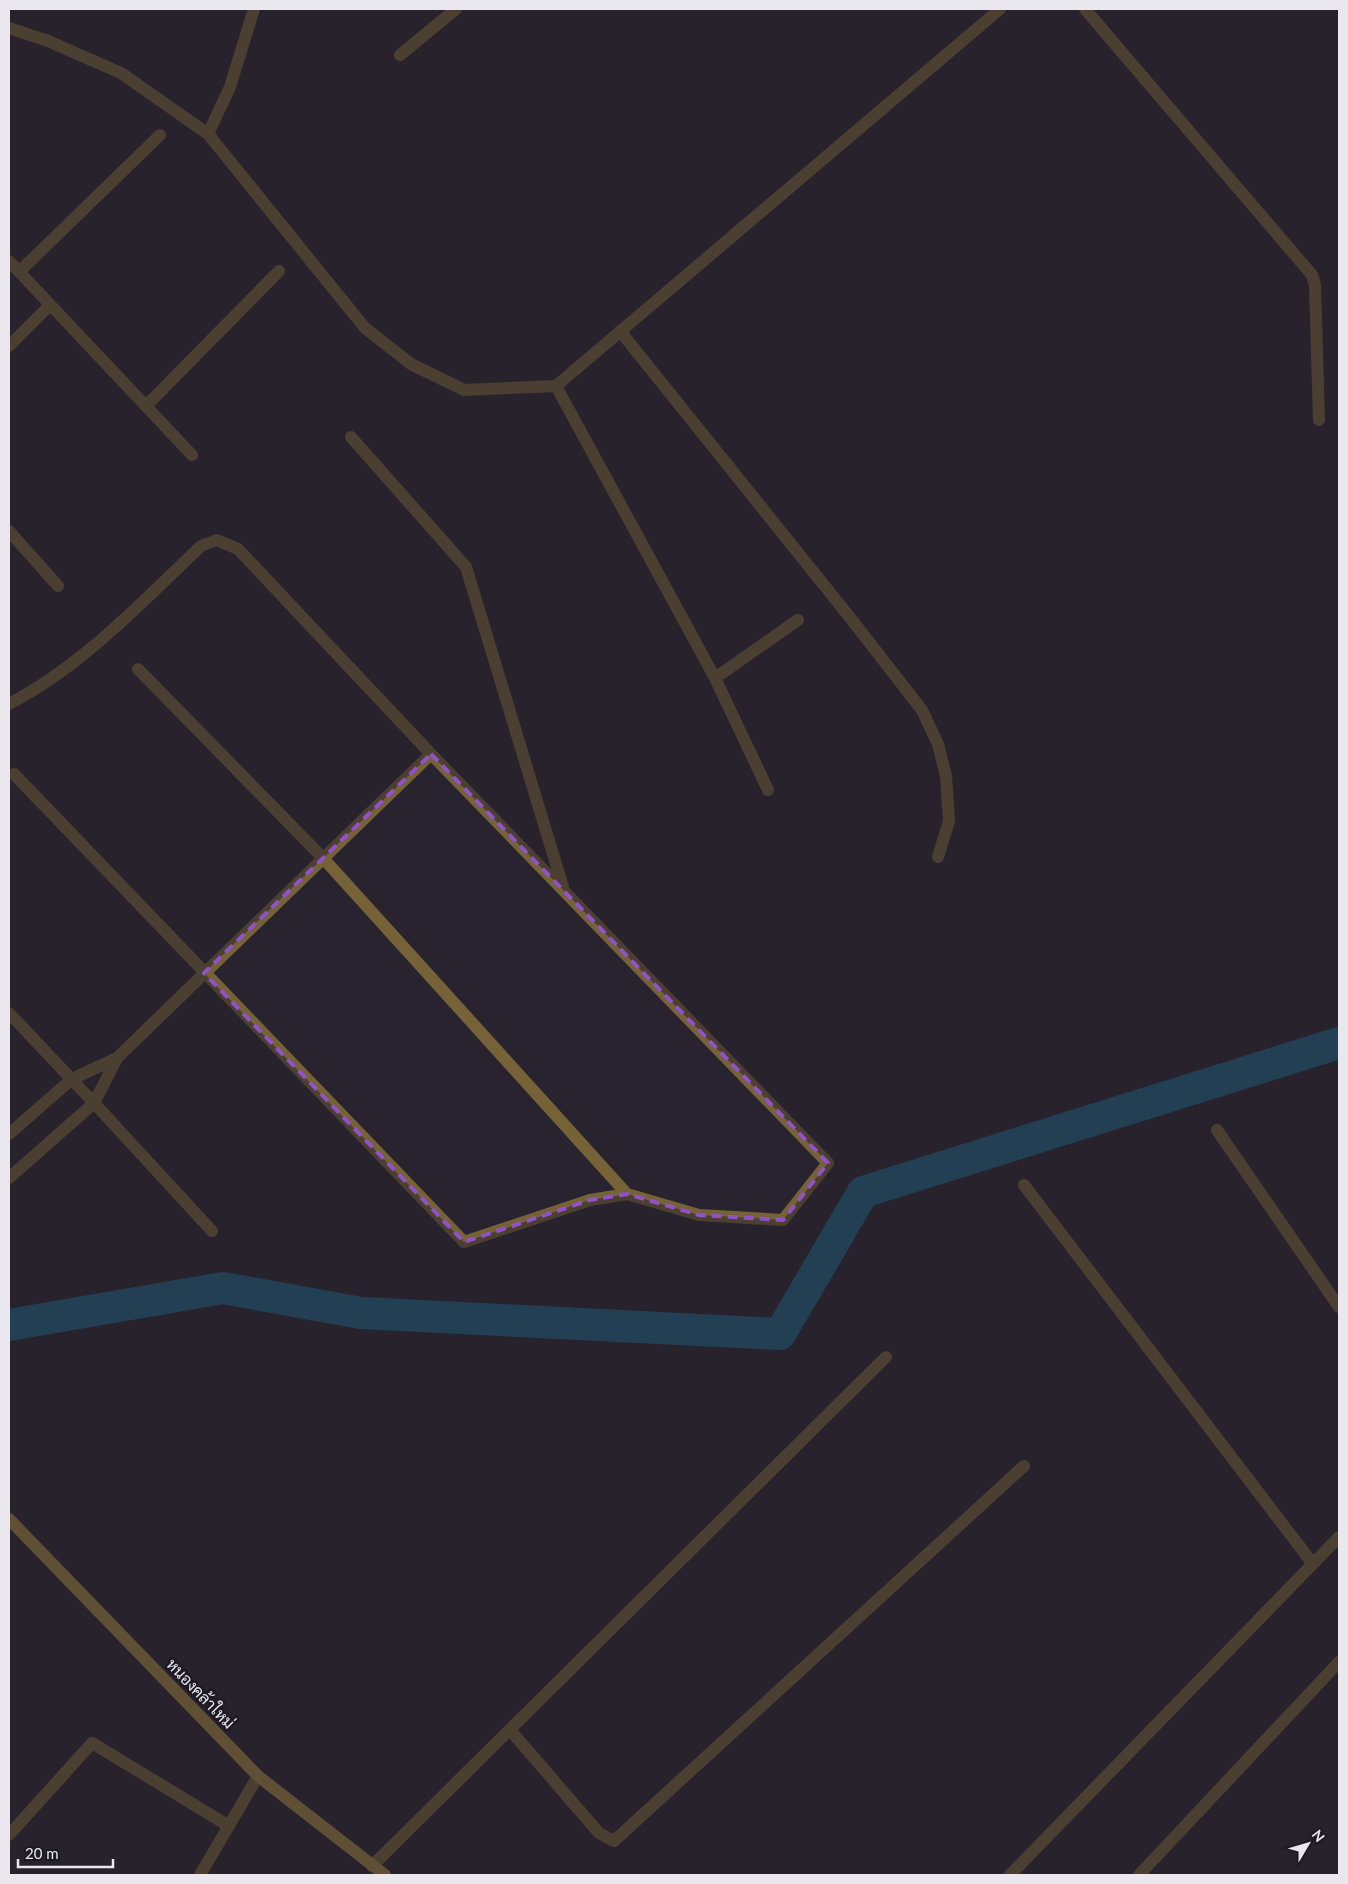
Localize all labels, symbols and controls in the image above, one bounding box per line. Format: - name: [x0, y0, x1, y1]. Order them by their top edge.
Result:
- street label: หนองคล้าใหม่: [163, 1653, 240, 1732]
- north arrow: [1283, 1819, 1333, 1869]
- text: N: [1309, 1826, 1329, 1845]
- scale bar: [18, 1836, 112, 1868]
- text: 20 m: [25, 1844, 59, 1862]

